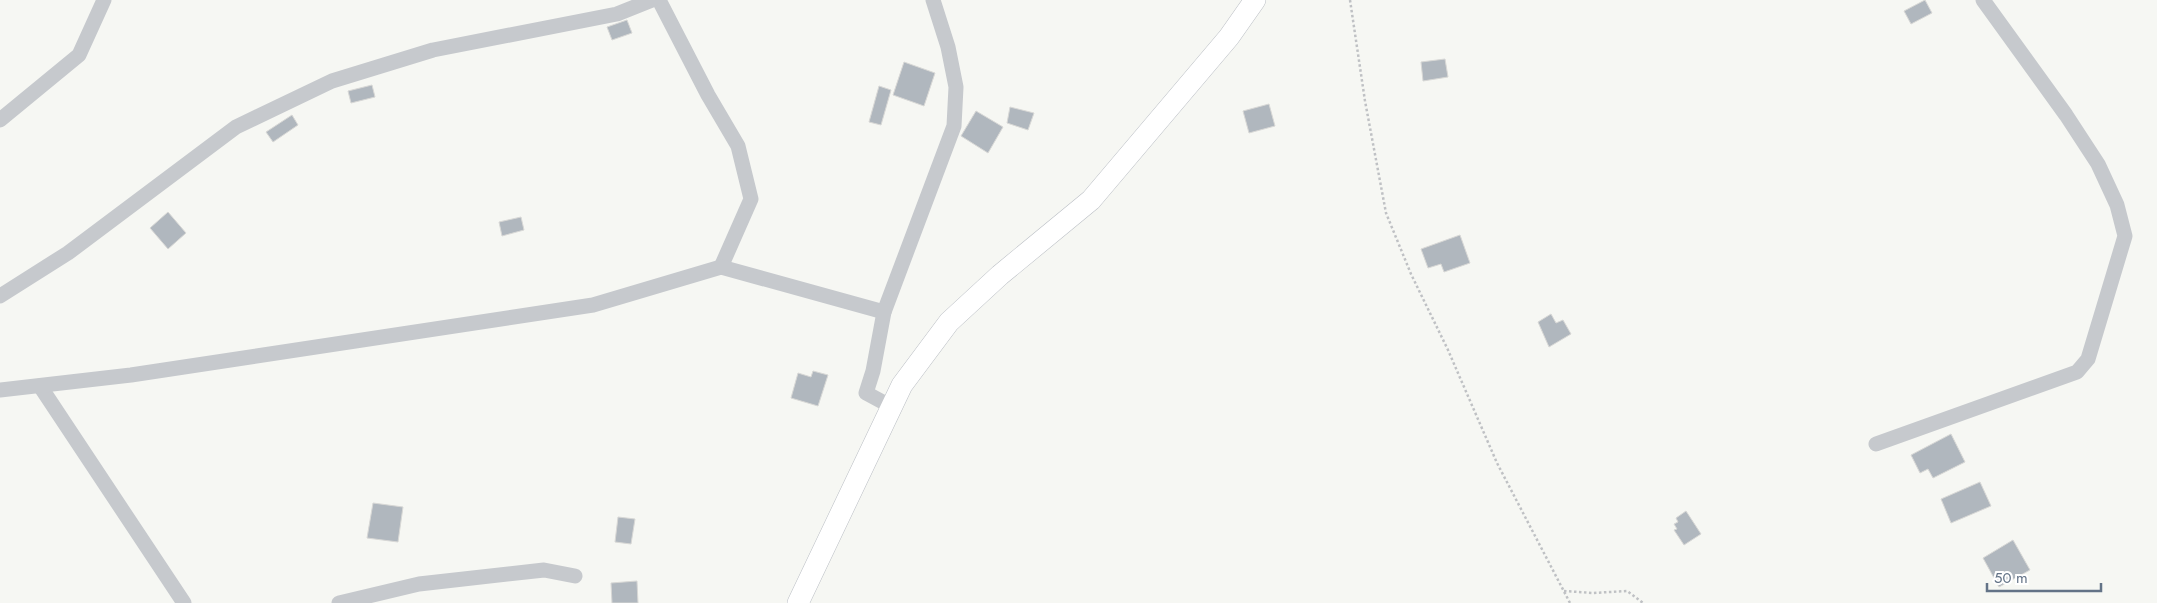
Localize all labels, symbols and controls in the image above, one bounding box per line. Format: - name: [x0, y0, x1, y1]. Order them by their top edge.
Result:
- scale bar: [1987, 560, 2101, 592]
- text: 50 m: [1994, 567, 2028, 589]

